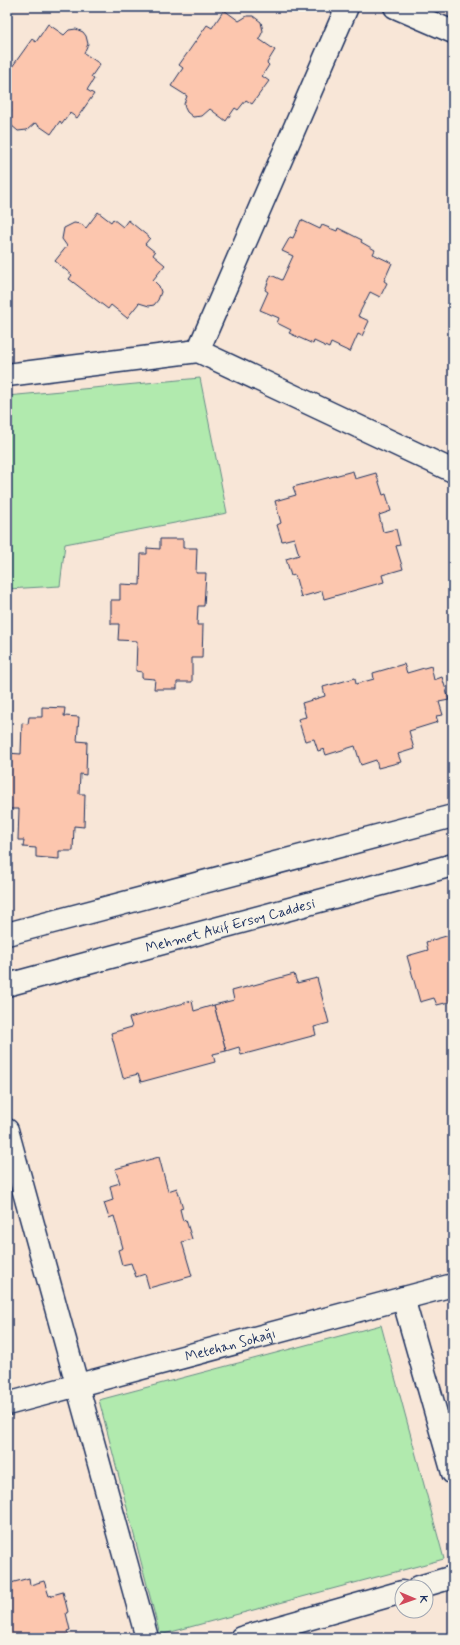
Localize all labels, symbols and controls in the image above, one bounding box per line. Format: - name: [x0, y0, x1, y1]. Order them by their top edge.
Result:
- street label: Mehmet Akif Ersoy Caddesi: [144, 895, 317, 957]
- street label: Metehan Sokağı: [183, 1325, 278, 1366]
- north arrow: [394, 1579, 434, 1619]
- text: K: [416, 1595, 430, 1604]

